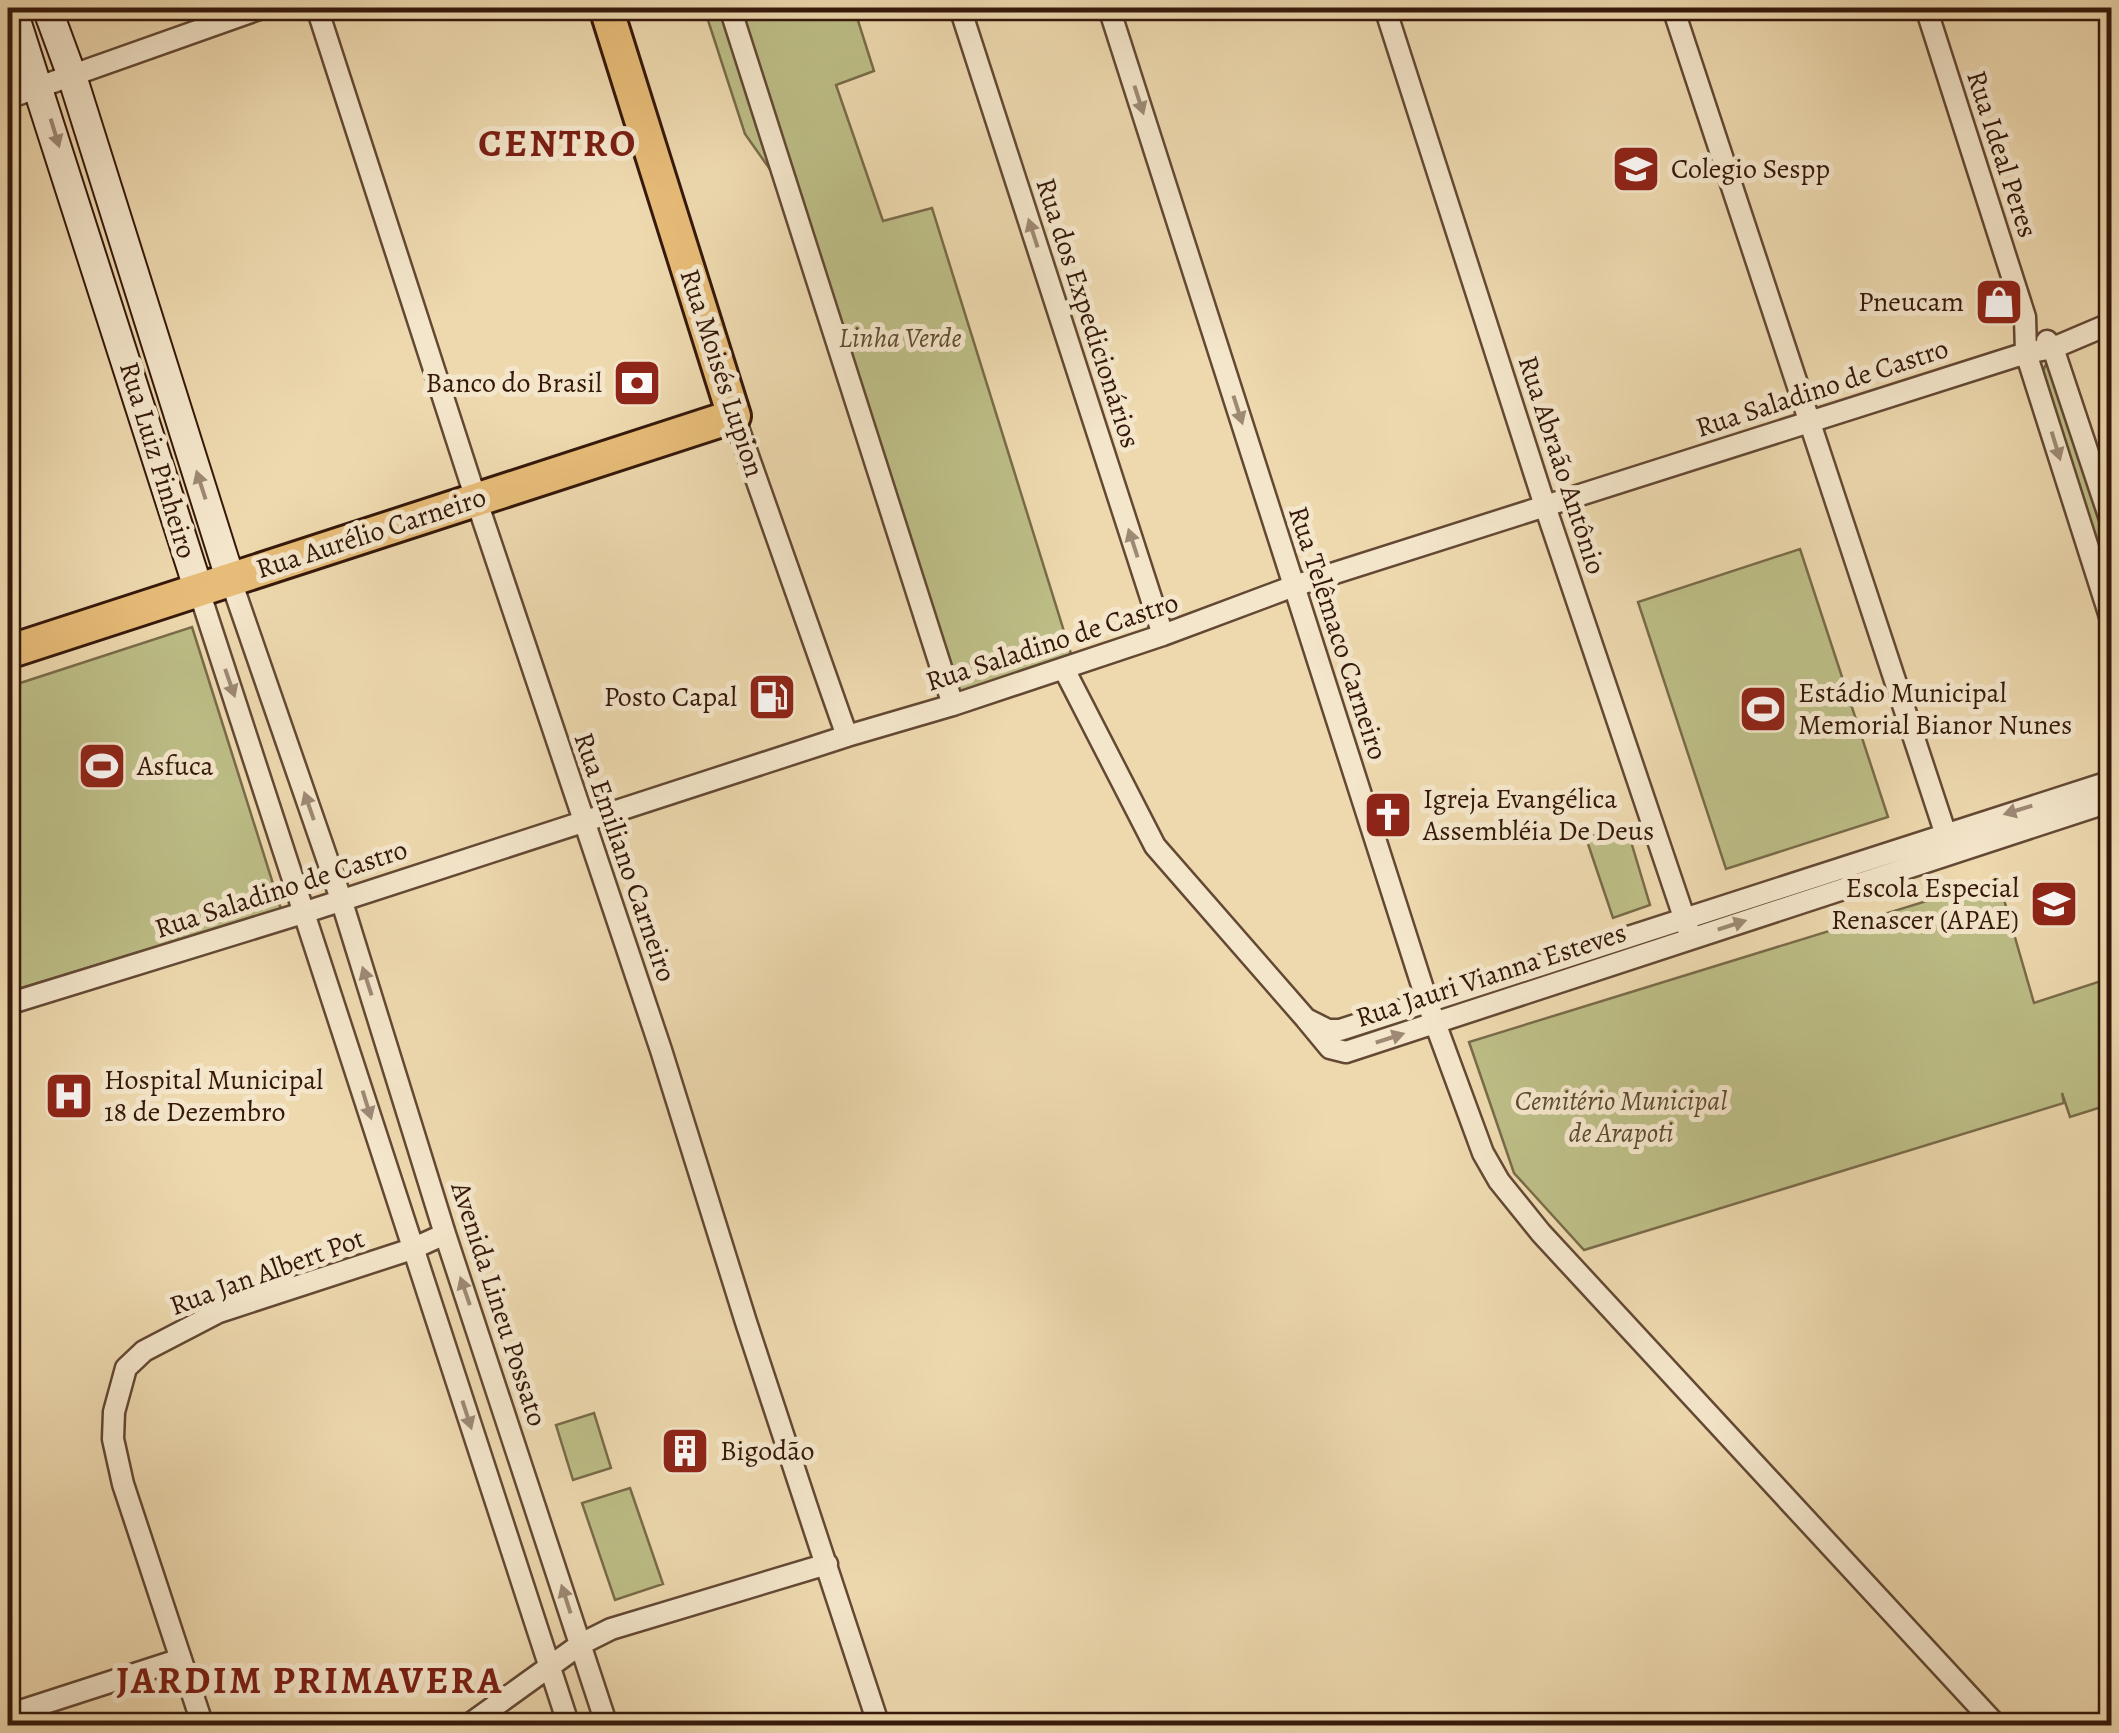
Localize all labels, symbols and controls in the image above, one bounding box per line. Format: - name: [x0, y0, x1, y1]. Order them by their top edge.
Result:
- street label: Rua Ideal Peres: [1957, 66, 2047, 242]
- one-way arrow: [1132, 86, 1147, 116]
- district label: CENTRO: [478, 117, 638, 169]
- one-way arrow: [48, 118, 63, 148]
- school or university icon: Colegio Sespp: [1610, 143, 1662, 195]
- place label: Colegio Sespp: [1671, 150, 1830, 188]
- street label: Rua dos Expedicionários: [1026, 173, 1150, 453]
- one-way arrow: [1024, 218, 1039, 248]
- street label: Rua Moisés Lupion: [670, 264, 774, 482]
- shop icon: Pneucam: [1973, 276, 2025, 328]
- place label: Pneucam: [1858, 283, 1964, 321]
- park label: Linha Verde: [839, 319, 961, 357]
- street label: Rua Saladino de Castro: [1691, 329, 1953, 447]
- street label: Rua Abraão Antônio: [1509, 351, 1615, 579]
- street label: Rua Luiz Pinheiro: [110, 357, 206, 563]
- bank icon: Banco do Brasil: [611, 357, 663, 409]
- place label: Banco do Brasil: [426, 364, 602, 402]
- one-way arrow: [1231, 395, 1246, 426]
- one-way arrow: [2049, 431, 2064, 461]
- one-way arrow: [193, 469, 208, 500]
- street label: Rua Aurélio Carneiro: [251, 478, 491, 588]
- street label: Rua Telêmaco Carneiro: [1279, 501, 1397, 765]
- one-way arrow: [1124, 527, 1139, 557]
- street label: Rua Saladino de Castro: [921, 583, 1183, 701]
- one-way arrow: [223, 669, 238, 699]
- fuel station icon: Posto Capal: [746, 671, 798, 723]
- place label: Estádio Municipal Memorial Bianor Nunes: [1798, 674, 2072, 744]
- place label: Posto Capal: [604, 678, 737, 716]
- sports icon: Estádio Municipal Memorial Bianor Nunes: [1737, 683, 1789, 735]
- street label: Rua Emiliano Carneiro: [565, 727, 685, 987]
- sports icon: Asfuca: [76, 740, 128, 792]
- place label: Asfuca: [136, 747, 214, 785]
- place label: Igreja Evangélica Assembléia De Deus: [1422, 780, 1654, 850]
- church icon: Igreja Evangélica Assembléia De Deus: [1362, 789, 1414, 841]
- one-way arrow: [301, 791, 316, 821]
- one-way arrow: [2003, 803, 2033, 818]
- street label: Rua Saladino de Castro: [150, 830, 412, 948]
- place label: Escola Especial Renascer (APAE): [1831, 869, 2019, 939]
- school or university icon: Escola Especial Renascer (APAE): [2028, 878, 2080, 930]
- street label: Rua Jauri Vianna Esteves: [1351, 913, 1631, 1037]
- one-way arrow: [1717, 917, 1747, 932]
- one-way arrow: [359, 965, 374, 995]
- one-way arrow: [1375, 1030, 1405, 1045]
- place label: Hospital Municipal 18 de Dezembro: [104, 1061, 323, 1131]
- hospital icon: Hospital Municipal 18 de Dezembro: [43, 1070, 95, 1122]
- park label: Cemitério Municipal de Arapoti: [1515, 1082, 1727, 1152]
- one-way arrow: [361, 1091, 376, 1121]
- street label: Avenida Lineu Possato: [441, 1176, 556, 1431]
- street label: Rua Jan Albert Pot: [164, 1219, 370, 1325]
- one-way arrow: [456, 1275, 471, 1305]
- one-way arrow: [460, 1400, 475, 1430]
- building icon: Bigodão: [659, 1425, 711, 1477]
- place label: Bigodão: [720, 1432, 814, 1470]
- one-way arrow: [558, 1584, 573, 1614]
- district label: JARDIM PRIMAVERA: [116, 1654, 504, 1706]

